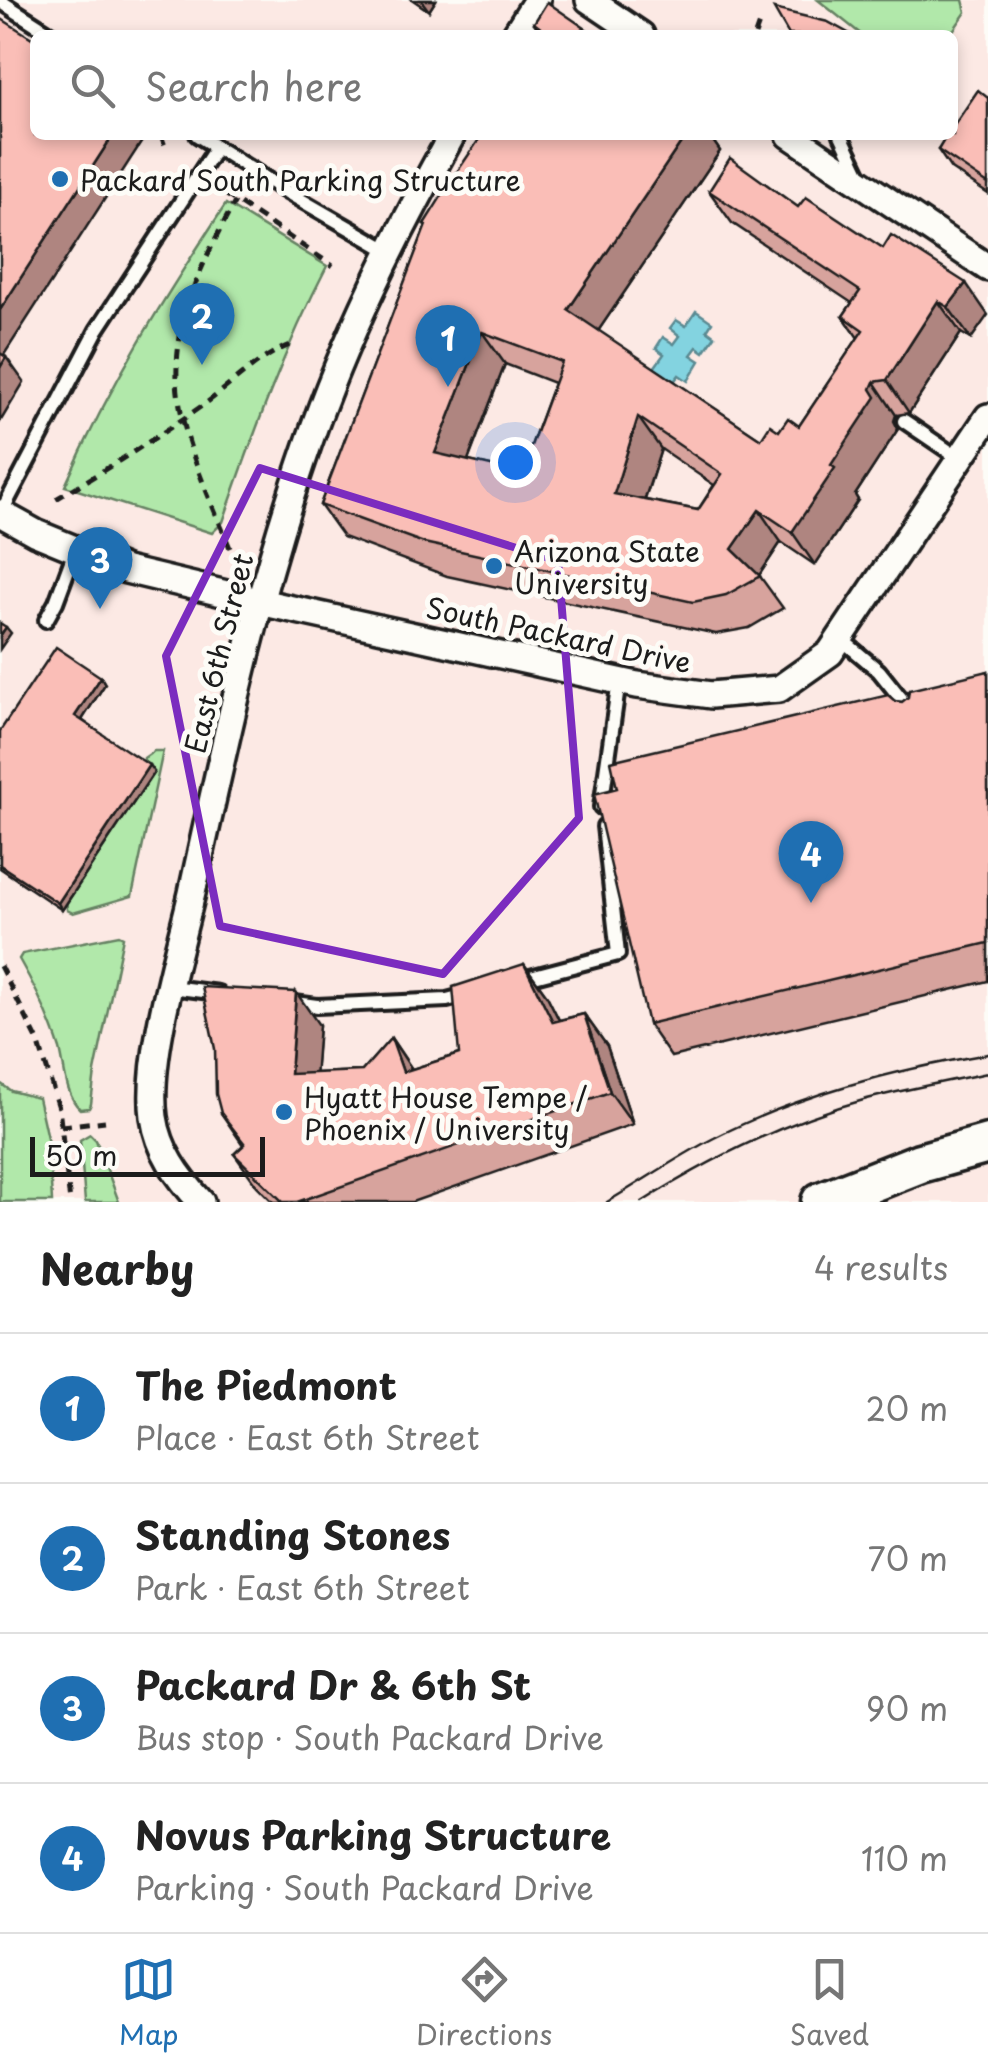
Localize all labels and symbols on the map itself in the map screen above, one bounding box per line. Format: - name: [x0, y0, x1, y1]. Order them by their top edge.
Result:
- place label: Packard South Parking Structure: [80, 158, 521, 201]
- marker: Packard South Parking Structure: [49, 168, 71, 190]
- pin: 2: [170, 282, 234, 365]
- pin: 1: [416, 304, 480, 387]
- your location: [490, 437, 541, 488]
- pin: 3: [68, 526, 132, 609]
- place label: Arizona State University: [514, 529, 700, 604]
- street label: East 6th Street: [172, 549, 264, 757]
- marker: Arizona State University: [483, 555, 505, 577]
- street label: South Packard Drive: [422, 585, 696, 683]
- pin: 4: [778, 820, 844, 903]
- place label: Hyatt House Tempe / Phoenix / University: [304, 1075, 588, 1150]
- marker: Hyatt House Tempe / Phoenix / University: [273, 1101, 295, 1123]
- scale bar: [30, 1132, 265, 1176]

